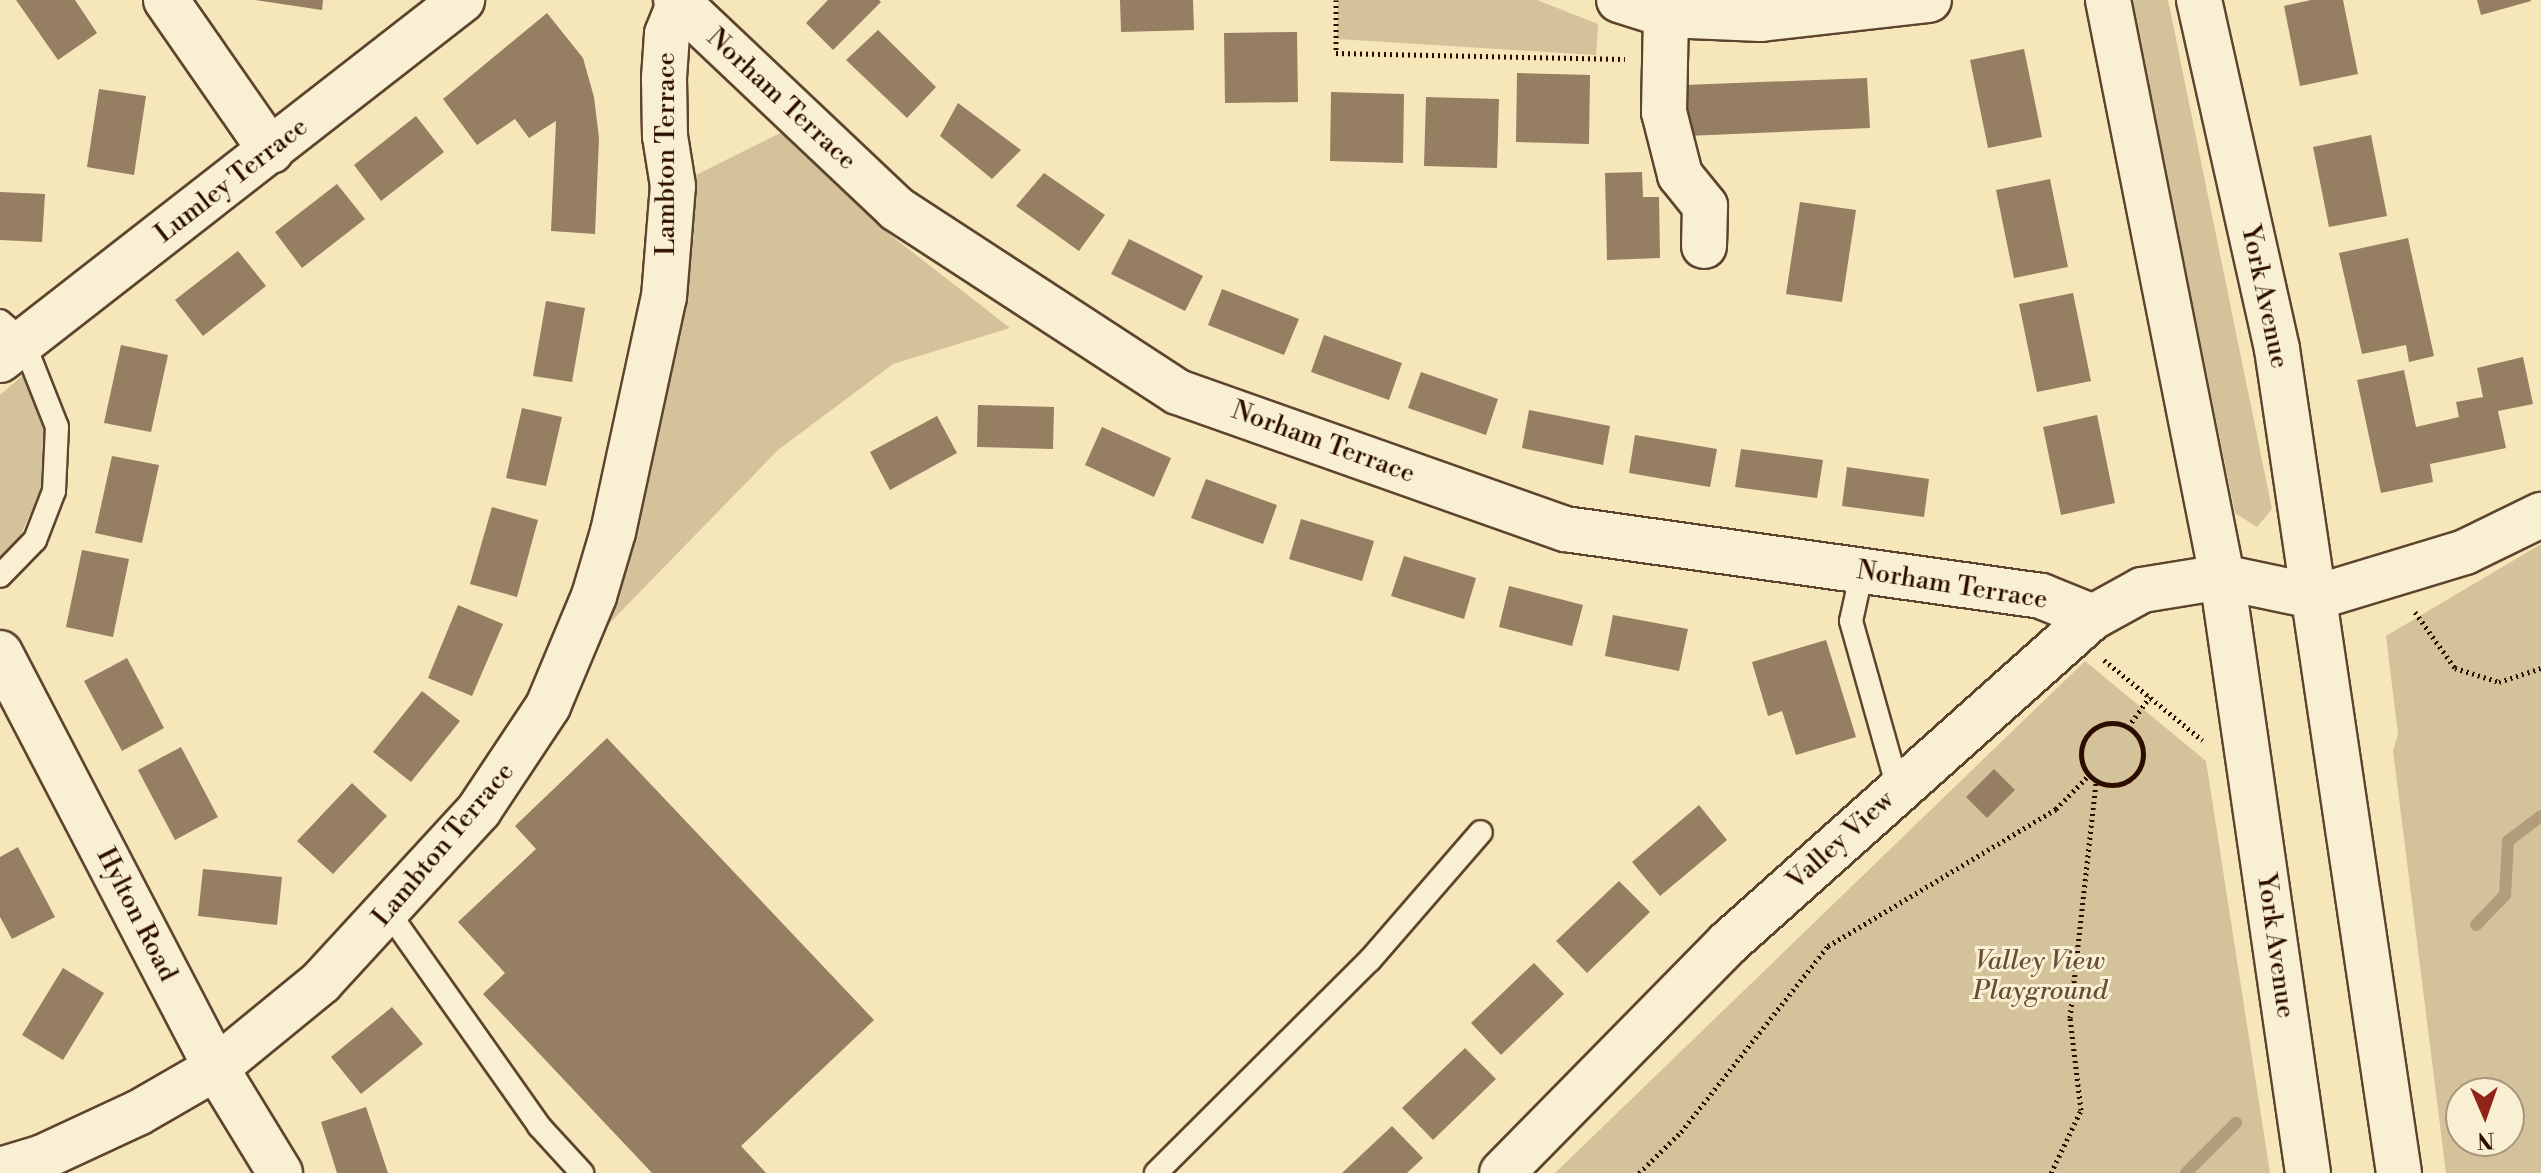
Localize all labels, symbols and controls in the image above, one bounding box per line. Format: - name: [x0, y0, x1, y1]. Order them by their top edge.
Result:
- street label: Norham Terrace: [700, 23, 862, 177]
- street label: Lambton Terrace: [651, 52, 683, 256]
- street label: Lumley Terrace: [150, 112, 314, 250]
- street label: York Avenue: [2234, 223, 2294, 371]
- street label: Norham Terrace: [1227, 395, 1419, 491]
- street label: Norham Terrace: [1854, 556, 2050, 616]
- street label: Lambton Terrace: [367, 757, 521, 933]
- street label: Valley View: [1781, 785, 1901, 897]
- street label: Hylton Road: [89, 843, 183, 987]
- street label: York Avenue: [2249, 872, 2301, 1020]
- park label: Valley View Playground: [1973, 946, 2107, 1008]
- north arrow: [2445, 1077, 2525, 1157]
- text: N: [2477, 1126, 2495, 1153]

